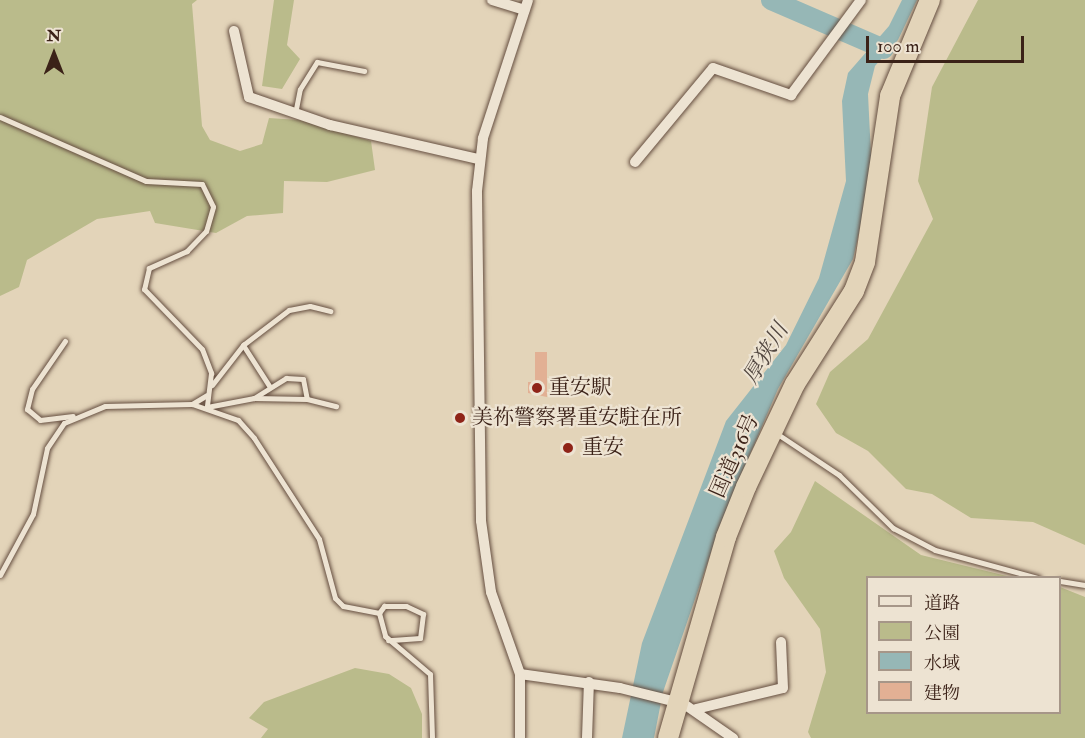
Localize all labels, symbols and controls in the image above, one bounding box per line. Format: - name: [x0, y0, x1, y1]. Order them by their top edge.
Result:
- north arrow: [24, 24, 84, 84]
- scale bar: [869, 24, 1026, 62]
- text: N: [47, 26, 61, 46]
- text: 100 m: [877, 35, 920, 58]
- water label: 厚狭川: [738, 319, 794, 389]
- place label: 重安駅: [549, 375, 612, 401]
- marker: 重安駅: [530, 381, 544, 395]
- place label: 美祢警察署重安駐在所: [472, 405, 682, 431]
- street label: 国道316号: [705, 410, 765, 502]
- marker: 美祢警察署重安駐在所: [453, 411, 467, 425]
- place label: 重安: [582, 435, 624, 461]
- marker: 重安: [559, 439, 577, 457]
- legend: [866, 576, 1061, 714]
- text: 道路: [924, 592, 960, 615]
- text: 公園: [924, 622, 960, 645]
- text: 水域: [924, 652, 960, 675]
- text: 建物: [924, 682, 960, 705]

